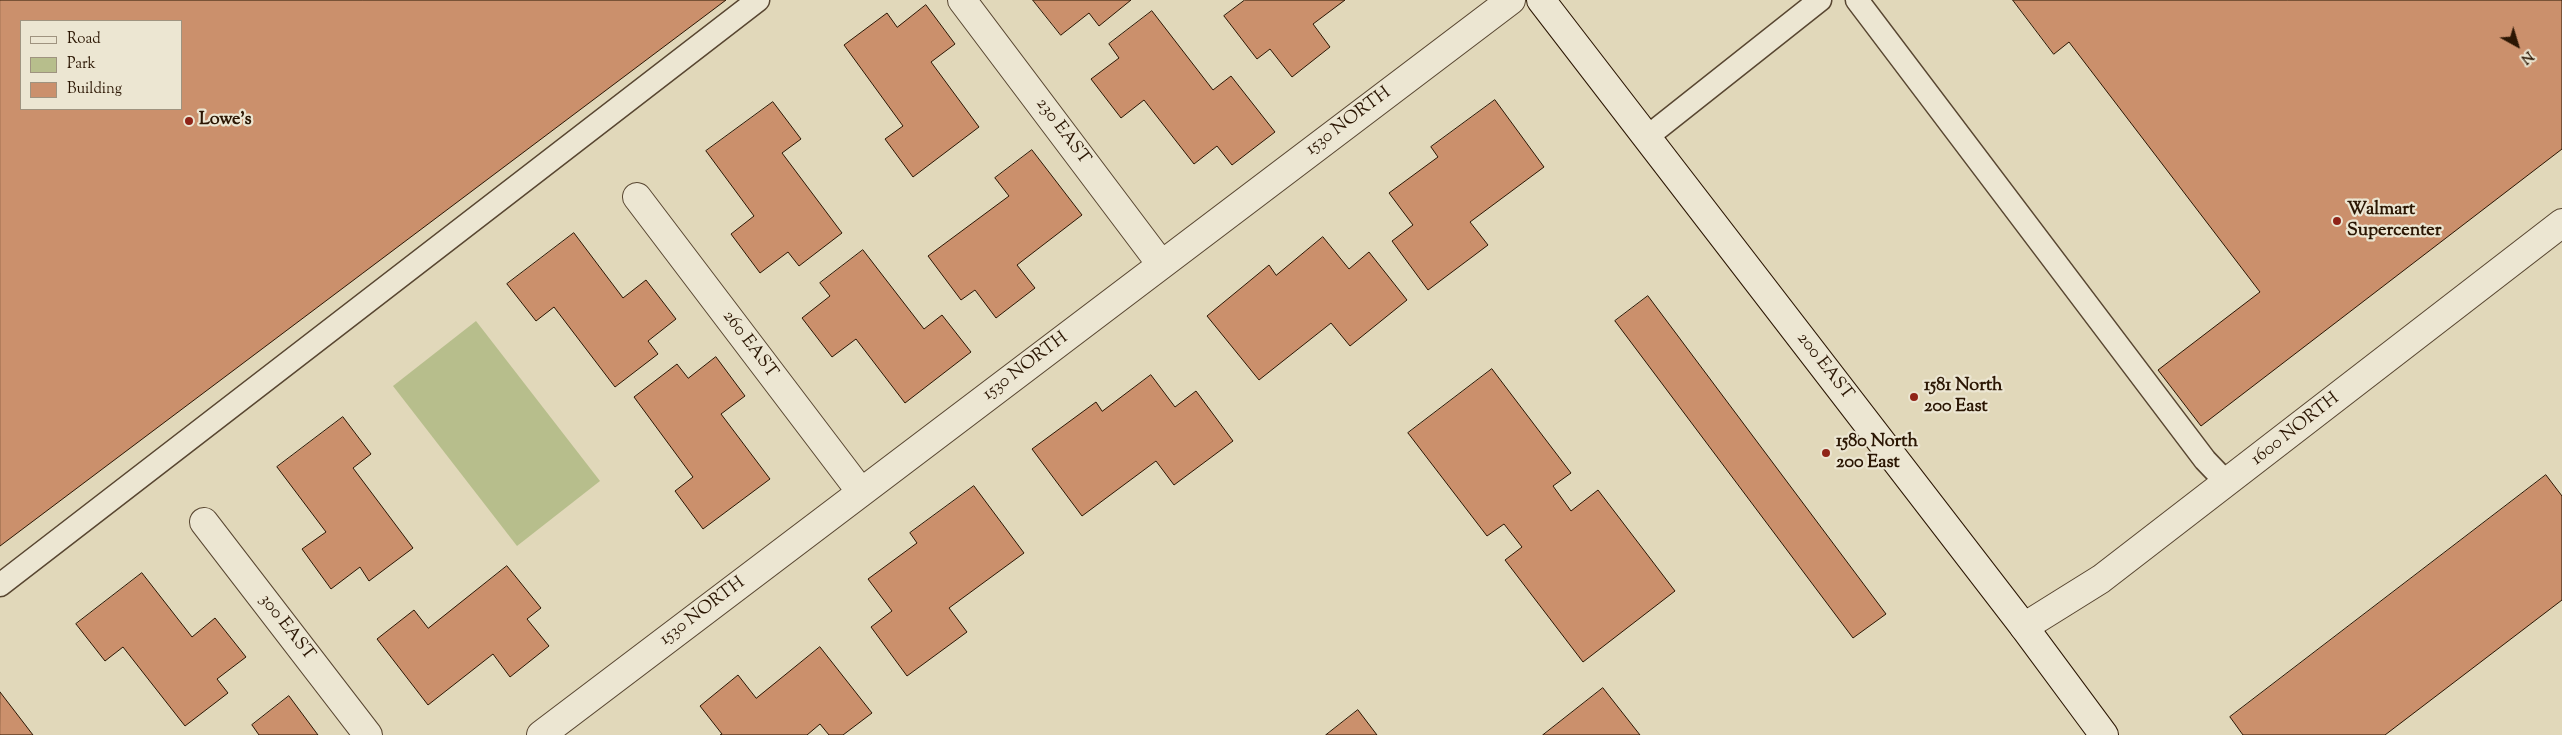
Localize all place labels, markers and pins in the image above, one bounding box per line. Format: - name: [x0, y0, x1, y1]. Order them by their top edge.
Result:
- place label: Lowe's: [199, 110, 252, 132]
- marker: Lowe's: [183, 115, 195, 127]
- place label: Walmart Supercenter: [2347, 200, 2441, 242]
- marker: Walmart Supercenter: [2331, 215, 2343, 227]
- place label: 1581 North 200 East: [1924, 376, 2003, 418]
- marker: 1581 North 200 East: [1908, 391, 1920, 403]
- place label: 1580 North 200 East: [1836, 432, 1918, 474]
- marker: 1580 North 200 East: [1820, 447, 1832, 459]

